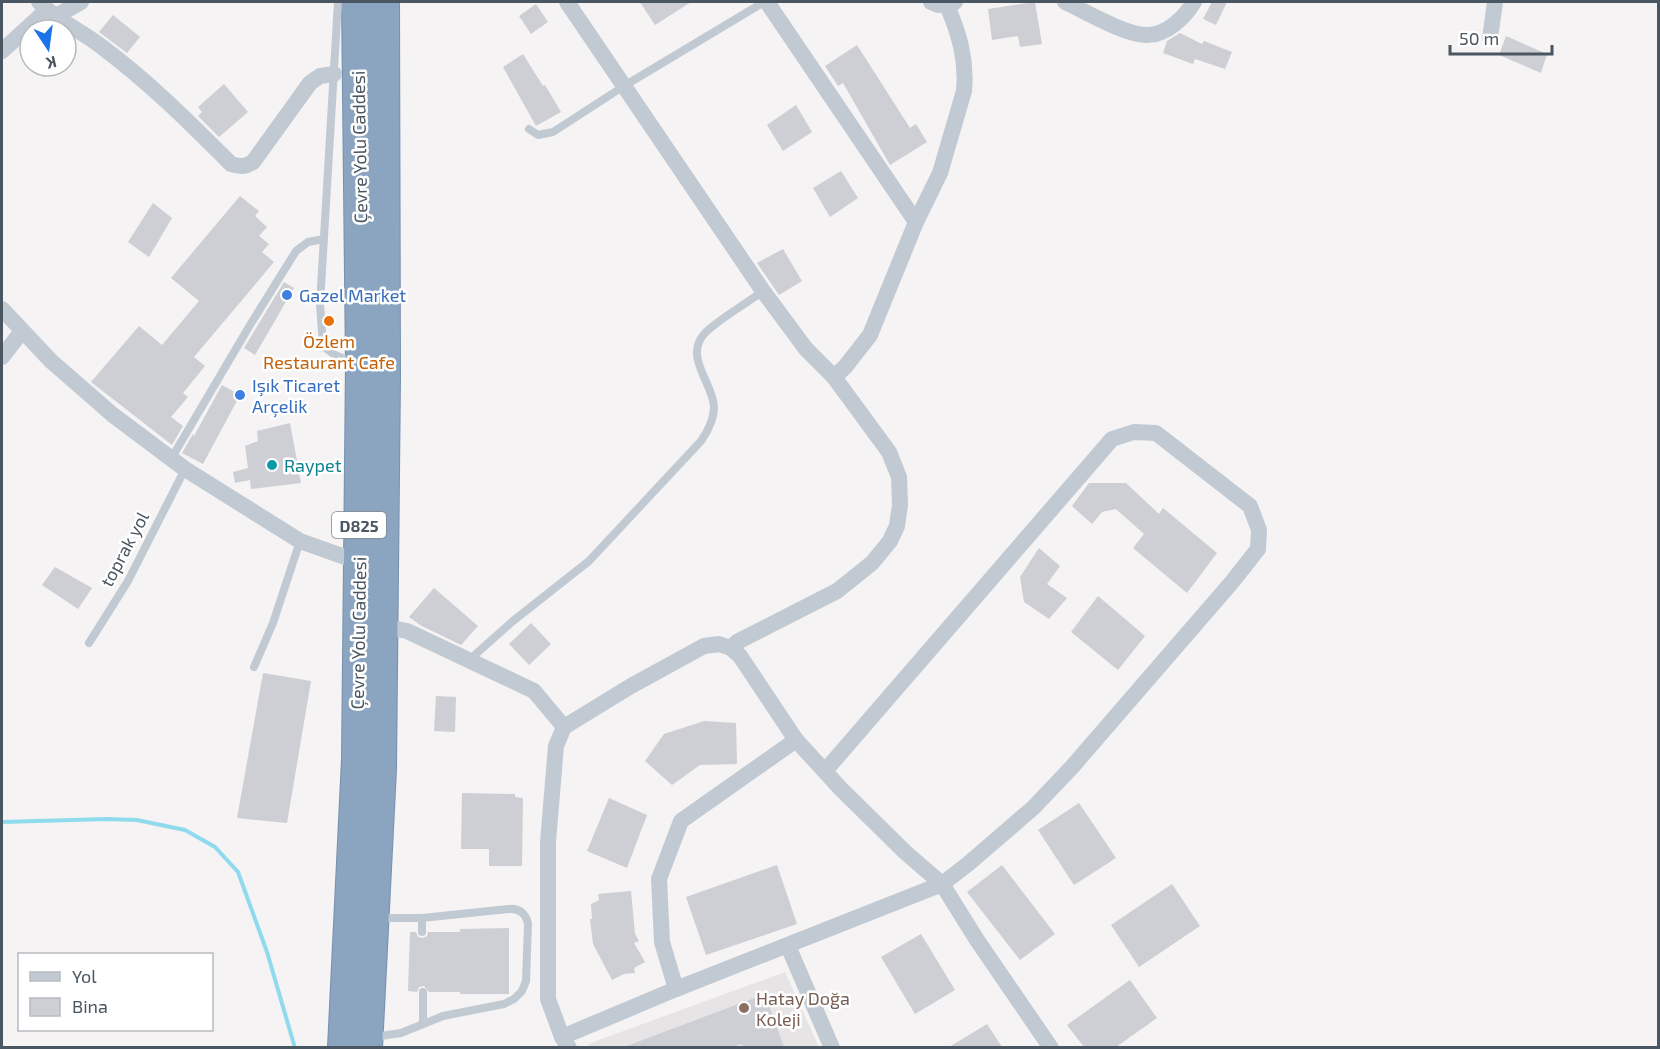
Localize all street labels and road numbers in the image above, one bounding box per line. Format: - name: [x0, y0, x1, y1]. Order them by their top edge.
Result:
- street label: Çevre Yolu Caddesi: [347, 71, 372, 223]
- street label: toprak yol: [95, 507, 153, 590]
- road number: D825: [332, 512, 386, 538]
- street label: Çevre Yolu Caddesi: [346, 557, 371, 709]

